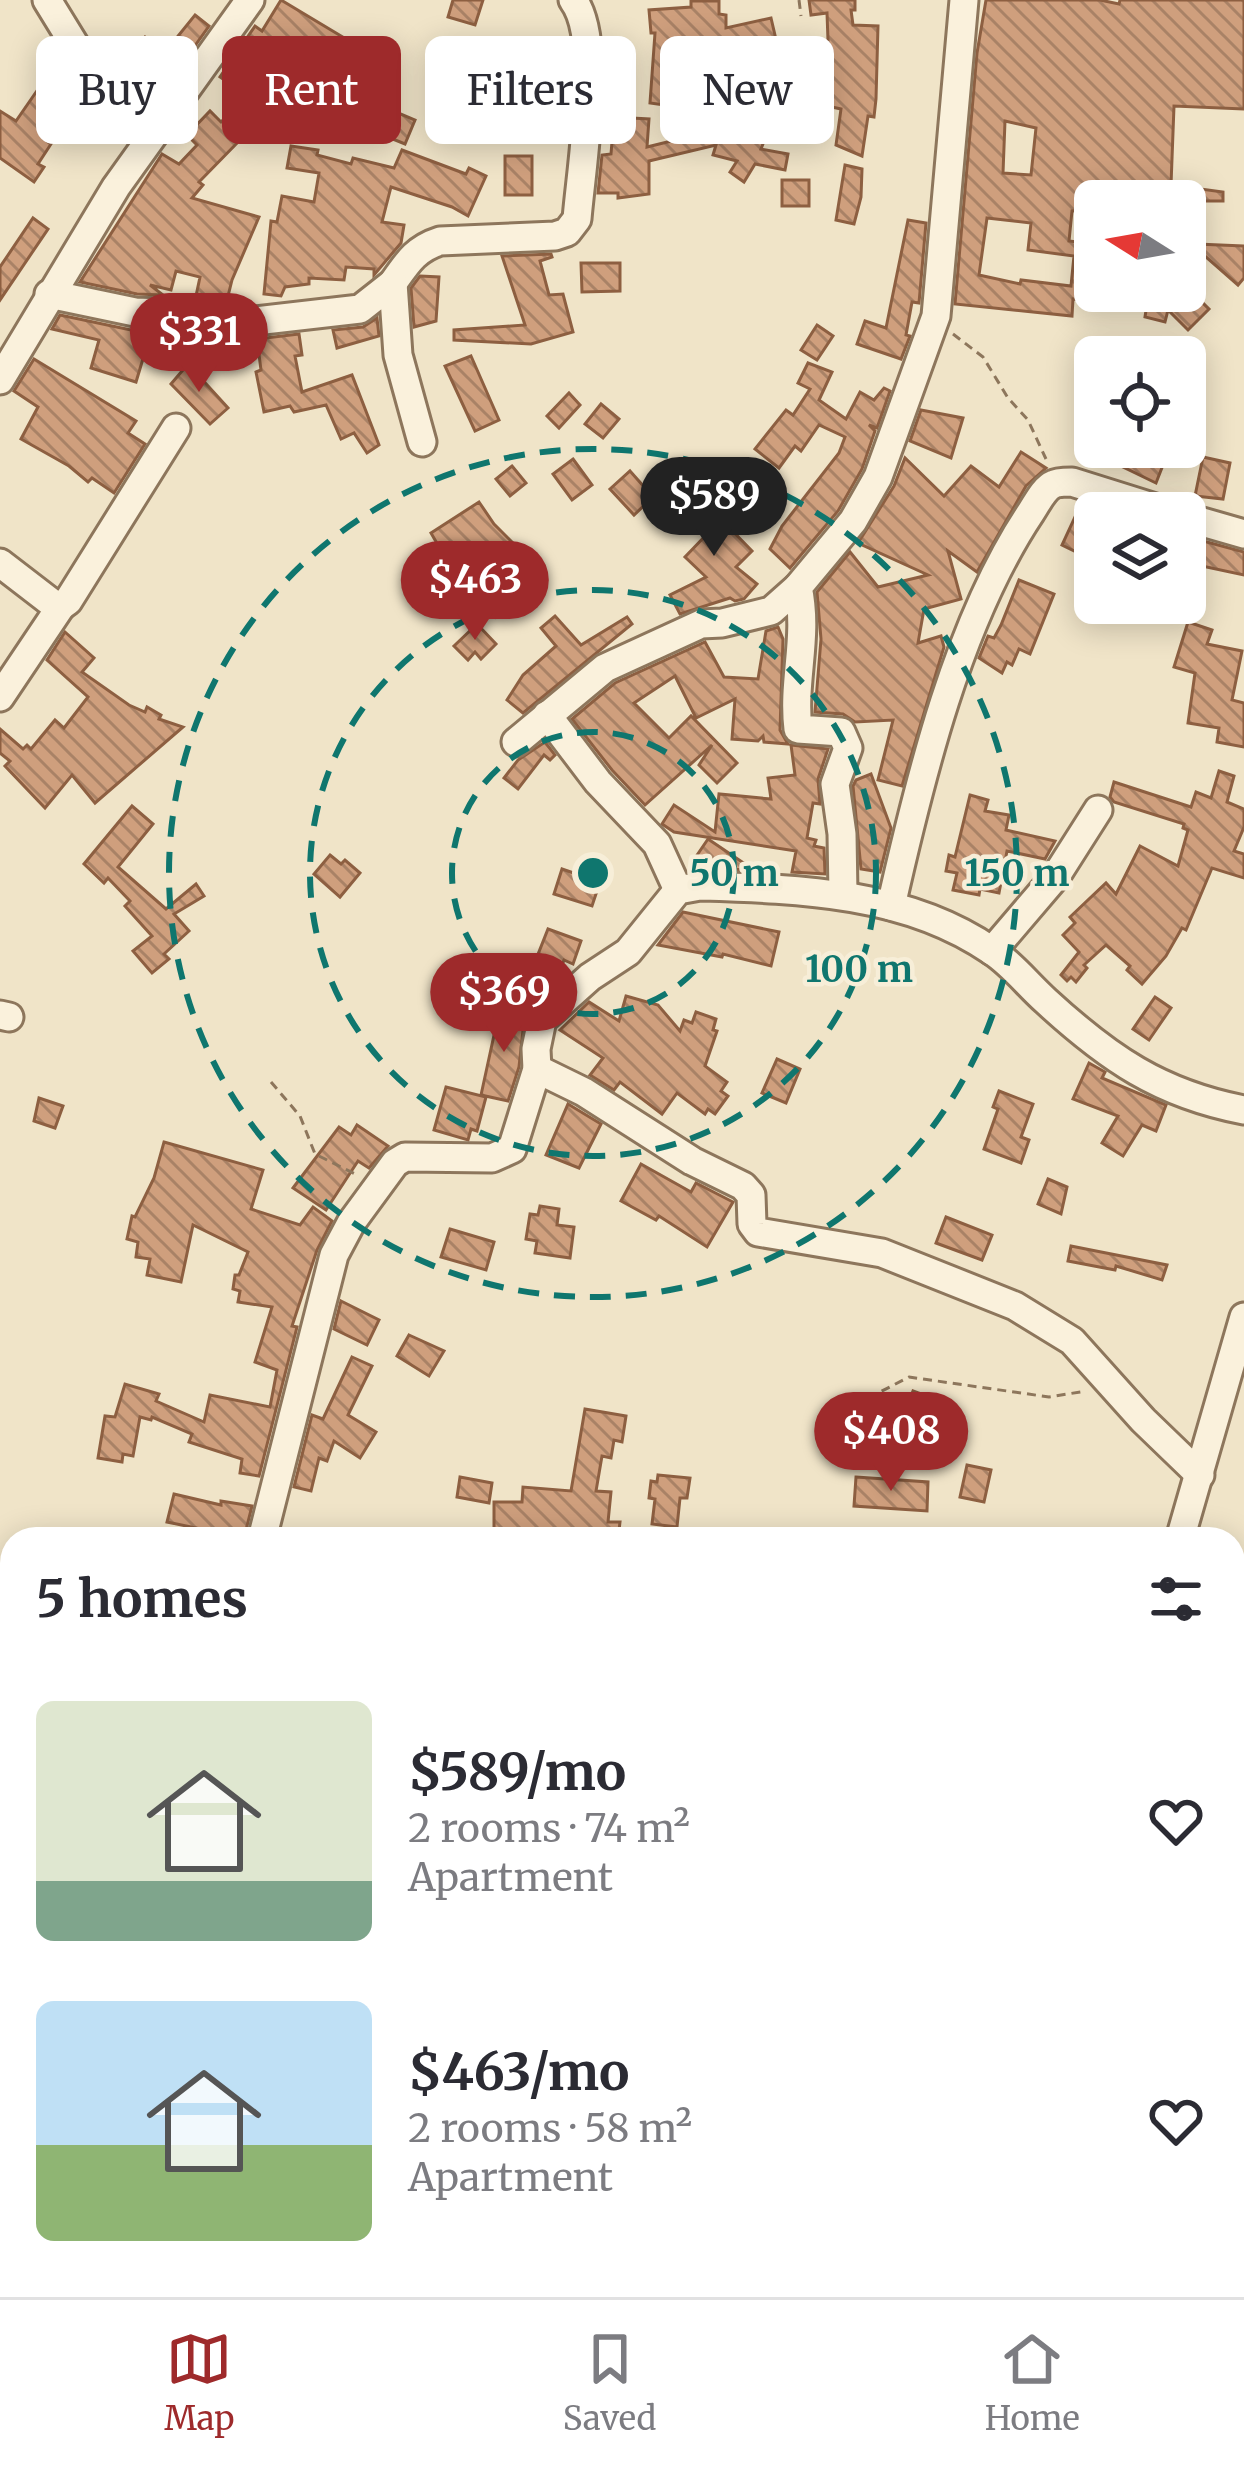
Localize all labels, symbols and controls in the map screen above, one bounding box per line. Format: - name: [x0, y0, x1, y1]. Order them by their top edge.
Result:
- chip: Buy: [36, 36, 198, 144]
- chip: Rent: [222, 36, 401, 144]
- chip: Filters: [425, 36, 636, 144]
- chip: New: [660, 36, 834, 144]
- north arrow: [1074, 180, 1206, 312]
- map controls: [1074, 180, 1206, 624]
- pin: $331: [128, 293, 270, 395]
- text: $331: [157, 307, 241, 356]
- button: locate: [1074, 336, 1206, 468]
- pin: $589: [643, 457, 785, 559]
- text: $589: [667, 471, 761, 520]
- button: layers: [1074, 492, 1206, 624]
- pin: $463: [404, 541, 546, 643]
- text: $463: [428, 555, 522, 604]
- text: 50 m: [689, 851, 779, 896]
- text: 150 m: [965, 851, 1069, 896]
- centre of rings: [572, 852, 614, 894]
- text: 100 m: [805, 947, 913, 992]
- pin: $369: [433, 953, 575, 1055]
- text: $369: [457, 967, 551, 1016]
- pin: $408: [820, 1392, 962, 1494]
- text: $408: [841, 1406, 941, 1455]
- icon: filters: [1143, 1566, 1209, 1632]
- text: 5 homes: [36, 1567, 248, 1631]
- text: $589/mo: [408, 1740, 626, 1804]
- icon: home: [132, 1749, 276, 1893]
- icon: heart: [1143, 1788, 1209, 1854]
- text: 2 rooms · 74 m²: [408, 1804, 690, 1853]
- text: Apartment: [408, 1853, 613, 1902]
- text: $463/mo: [408, 2040, 629, 2104]
- icon: home: [132, 2049, 276, 2193]
- icon: heart: [1143, 2088, 1209, 2154]
- text: 2 rooms · 58 m²: [408, 2104, 692, 2153]
- text: Apartment: [408, 2153, 613, 2202]
- tab: Map: [164, 2326, 235, 2439]
- tab: Saved: [563, 2326, 656, 2439]
- tab: Home: [985, 2326, 1080, 2439]

